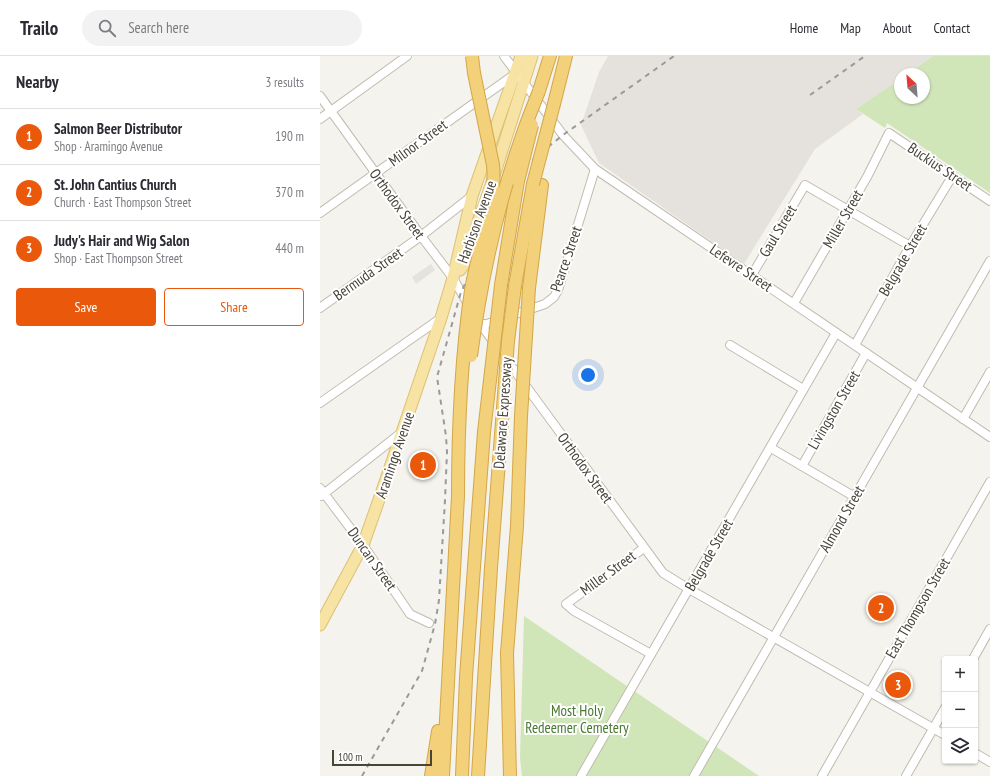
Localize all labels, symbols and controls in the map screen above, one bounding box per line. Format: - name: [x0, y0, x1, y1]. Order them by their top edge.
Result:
- search box: [82, 10, 362, 46]
- text: Trailo: [20, 16, 58, 40]
- icon: search: [96, 17, 118, 39]
- text: Search here: [128, 18, 189, 37]
- text: Home: [790, 19, 818, 37]
- text: Map: [840, 19, 861, 37]
- text: About: [883, 19, 912, 37]
- text: Contact: [934, 19, 970, 37]
- north arrow: [894, 68, 930, 104]
- text: Nearby: [16, 71, 59, 93]
- text: 3 results: [265, 74, 304, 91]
- street label: Milnor Street: [385, 115, 451, 170]
- text: Salmon Beer Distributor: [54, 119, 182, 138]
- text: 1: [26, 128, 32, 145]
- text: 190 m: [275, 128, 304, 145]
- text: Shop · Aramingo Avenue: [54, 138, 163, 155]
- street label: Buckius Street: [904, 138, 976, 195]
- street label: Orthodox Street: [365, 165, 429, 243]
- text: St. John Cantius Church: [54, 175, 177, 194]
- street label: Harbison Avenue: [453, 178, 500, 266]
- text: 2: [26, 184, 32, 201]
- text: 370 m: [275, 184, 304, 201]
- street label: Miller Street: [818, 186, 867, 251]
- text: Church · East Thompson Street: [54, 194, 191, 211]
- street label: Gaul Street: [755, 201, 801, 260]
- street label: Belgrade Street: [874, 220, 931, 299]
- street label: Pearce Street: [545, 224, 586, 294]
- text: Judy's Hair and Wig Salon: [54, 231, 189, 250]
- text: 3: [26, 240, 32, 257]
- text: 440 m: [275, 240, 304, 257]
- street label: Lefevre Street: [706, 240, 776, 296]
- street label: Bermuda Street: [329, 243, 406, 304]
- text: Shop · East Thompson Street: [54, 250, 183, 267]
- button: Save: [16, 288, 156, 326]
- button: Share: [164, 288, 304, 326]
- street label: Delaware Expressway: [489, 356, 516, 469]
- your location: [578, 365, 598, 385]
- street label: Livingston Street: [803, 367, 864, 453]
- street label: Aramingo Avenue: [371, 409, 418, 501]
- street label: Orthodox Street: [553, 429, 617, 507]
- pin: 1: [410, 450, 436, 480]
- street label: Almond Street: [815, 482, 868, 556]
- street label: Belgrade Street: [680, 515, 737, 594]
- street label: Duncan Street: [344, 523, 401, 594]
- street label: Miller Street: [576, 546, 639, 599]
- street label: East Thompson Street: [881, 554, 954, 661]
- pin: 2: [868, 593, 894, 623]
- map controls: [942, 656, 978, 764]
- button: +: [942, 656, 978, 692]
- pin: 3: [885, 670, 911, 700]
- button: −: [942, 692, 978, 728]
- park label: Most Holy Redeemer Cemetery: [525, 701, 629, 737]
- button: layers: [942, 728, 978, 764]
- scale bar: [332, 748, 432, 767]
- text: 100 m: [338, 750, 362, 764]

